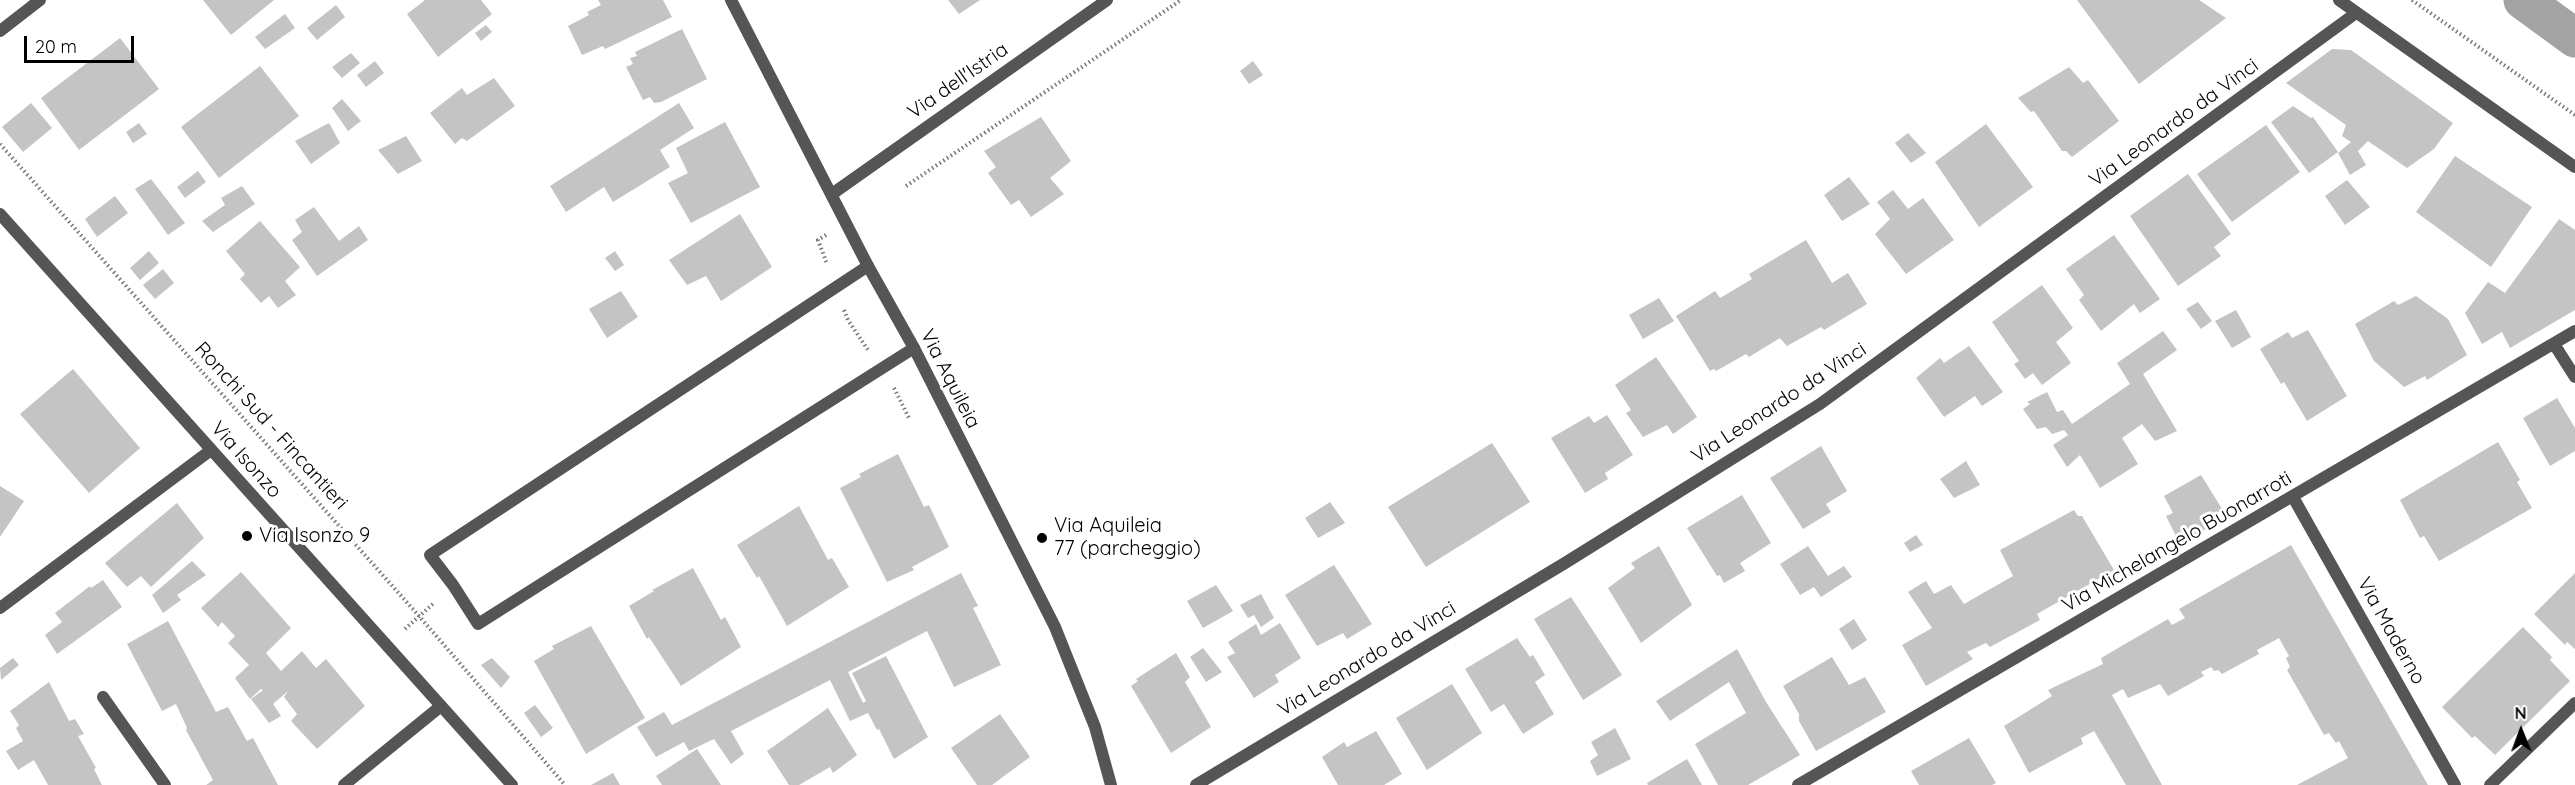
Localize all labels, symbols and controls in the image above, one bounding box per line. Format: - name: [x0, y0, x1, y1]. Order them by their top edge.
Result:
- scale bar: [27, 24, 136, 62]
- text: 20 m: [35, 35, 77, 58]
- street label: Via dell'Istria: [903, 38, 1013, 124]
- street label: Via Leonardo da Vinci: [2085, 54, 2263, 192]
- street label: Via Aquileia: [915, 325, 985, 433]
- street label: Ronchi Sud - Fincantieri: [189, 337, 353, 515]
- street label: Via Leonardo da Vinci: [1687, 338, 1871, 468]
- street label: Via Isonzo: [205, 417, 287, 503]
- street label: Via Michelangelo Buonarroti: [2058, 466, 2296, 618]
- place label: Via Aquileia 77 (parcheggio): [1054, 514, 1201, 561]
- place label: Via Isonzo 9: [259, 524, 370, 548]
- marker: Via Isonzo 9: [240, 529, 254, 543]
- marker: Via Aquileia 77 (parcheggio): [1035, 531, 1049, 545]
- street label: Via Maderno: [2352, 573, 2430, 689]
- street label: Via Leonardo da Vinci: [1274, 596, 1460, 722]
- north arrow: [2491, 701, 2551, 761]
- text: N: [2515, 703, 2527, 723]

